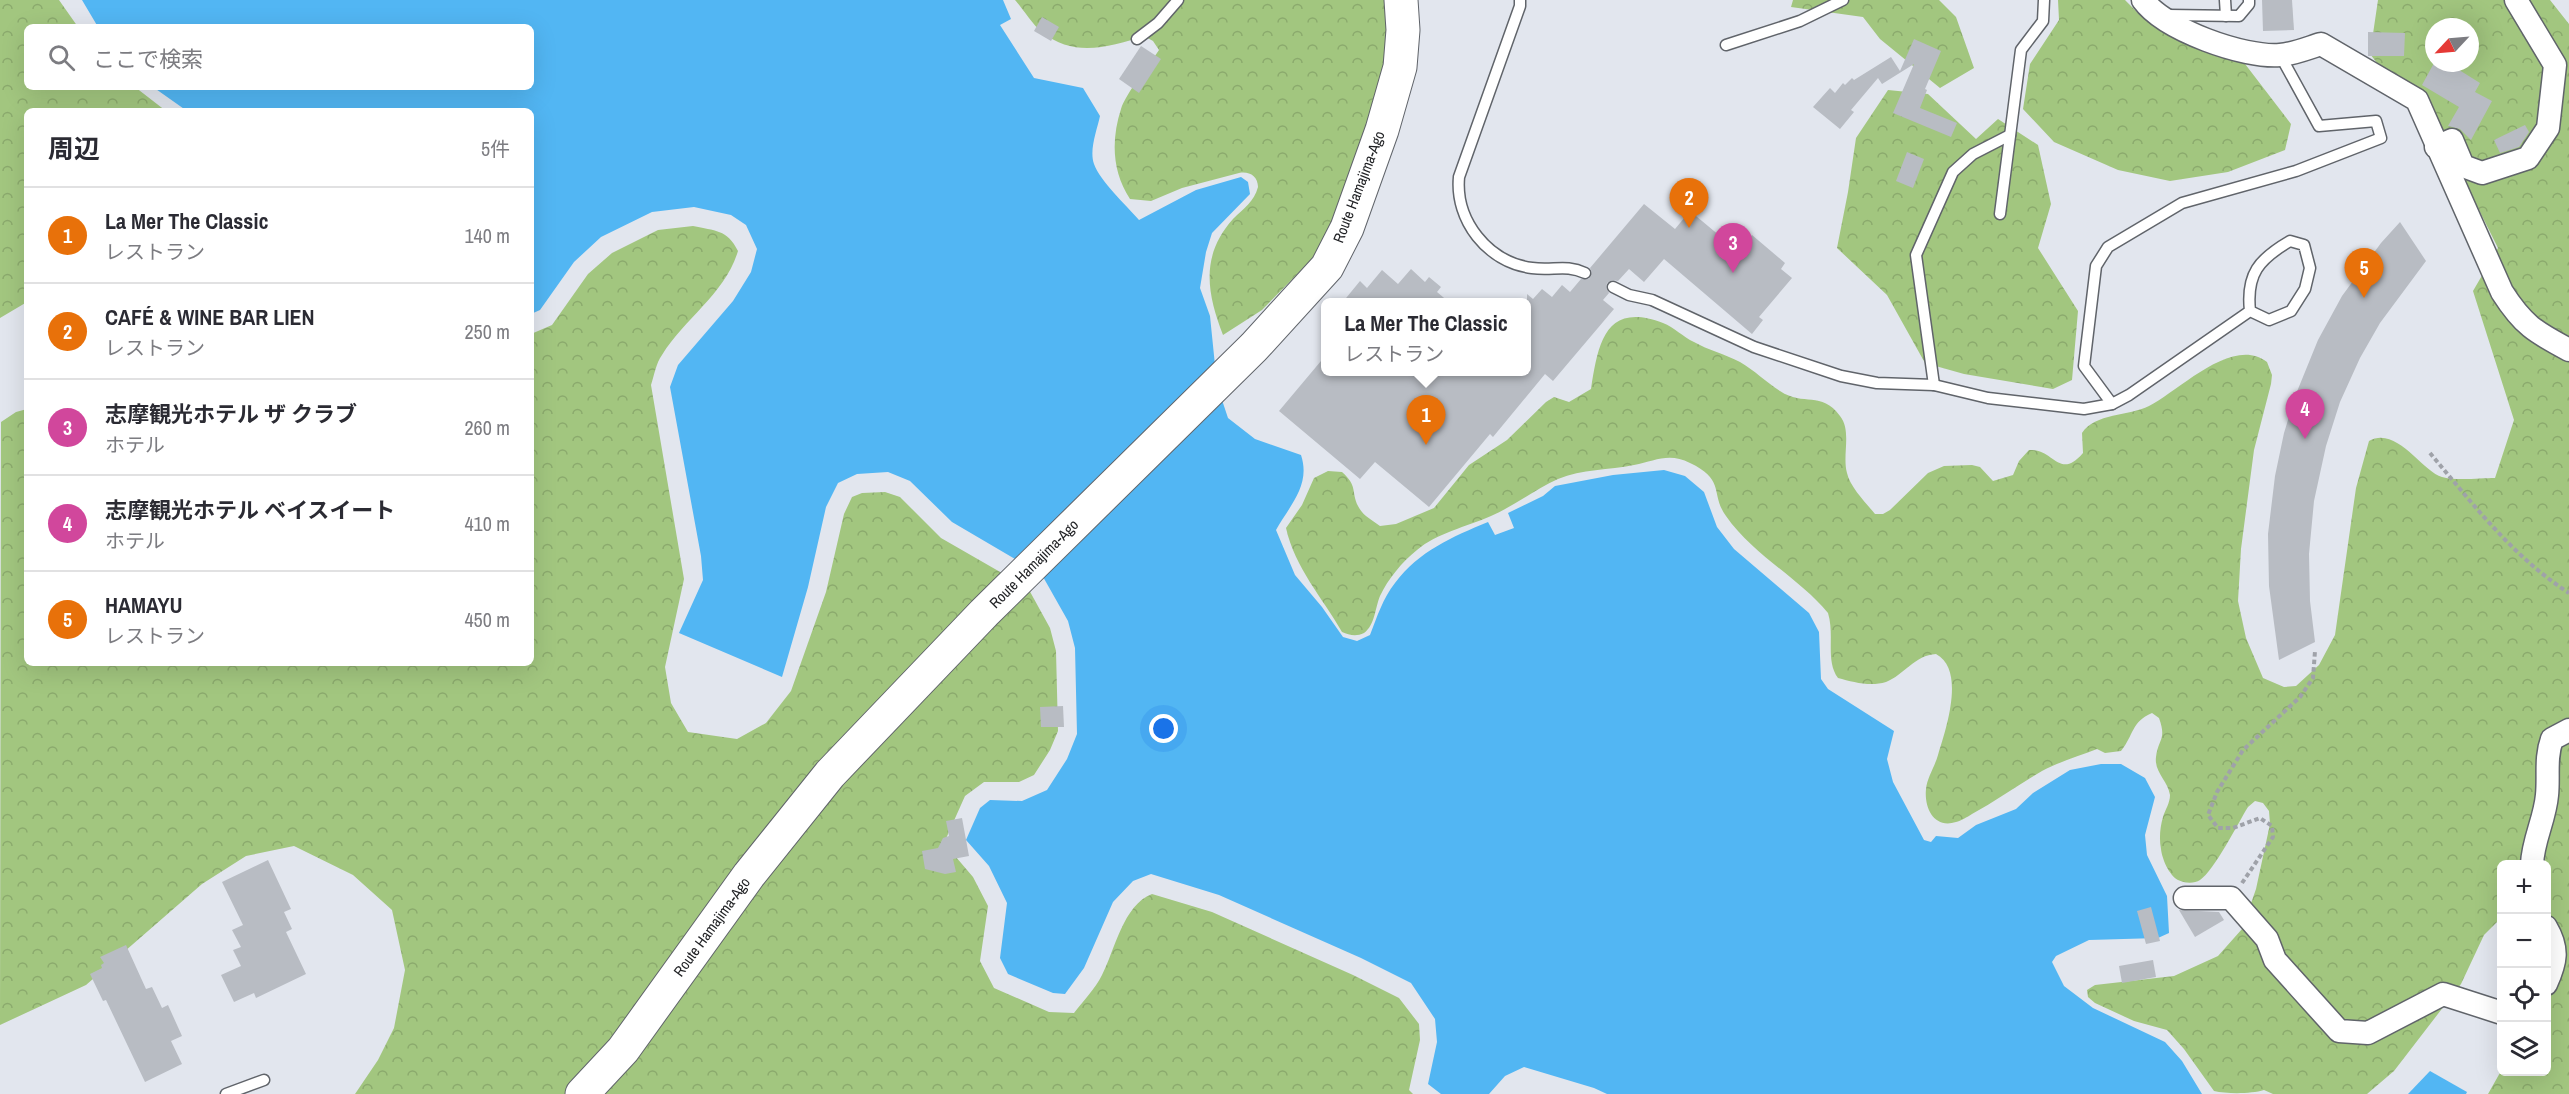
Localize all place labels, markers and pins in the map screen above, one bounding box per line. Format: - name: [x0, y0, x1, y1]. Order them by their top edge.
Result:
- pin: 2: [1670, 178, 1708, 228]
- pin: 3: [1714, 224, 1752, 273]
- pin: 5: [2344, 248, 2384, 298]
- pin: 4: [2286, 390, 2324, 439]
- pin: 1: [1406, 396, 1446, 445]

